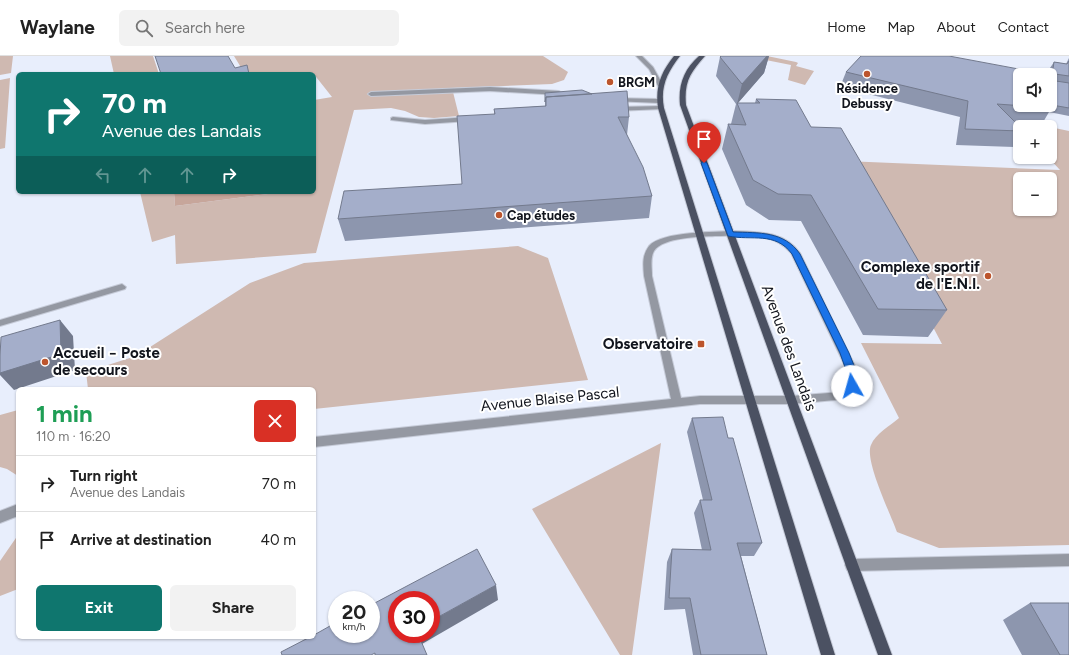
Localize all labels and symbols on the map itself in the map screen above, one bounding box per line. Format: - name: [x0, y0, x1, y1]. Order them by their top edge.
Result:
- marker: Résidence Debussy: [862, 69, 872, 79]
- place label: BRGM: [618, 75, 655, 90]
- marker: BRGM: [605, 77, 615, 87]
- place label: Résidence Debussy: [836, 81, 898, 111]
- pin: [687, 122, 721, 163]
- place label: Cap études: [507, 208, 575, 223]
- marker: Cap études: [494, 210, 504, 220]
- place label: Complexe sportif de l'E.N.I.: [861, 258, 980, 293]
- marker: Complexe sportif de l'E.N.I.: [983, 271, 993, 281]
- street label: Avenue des Landais: [758, 283, 820, 413]
- place label: Observatoire: [603, 335, 694, 353]
- marker: Observatoire: [696, 339, 706, 349]
- place label: Accueil − Poste de secours: [53, 344, 160, 379]
- marker: Accueil − Poste de secours: [40, 357, 50, 367]
- position arrow: [831, 365, 873, 407]
- street label: Avenue Blaise Pascal: [480, 383, 620, 415]
- speed limit sign: 30: [388, 591, 440, 643]

